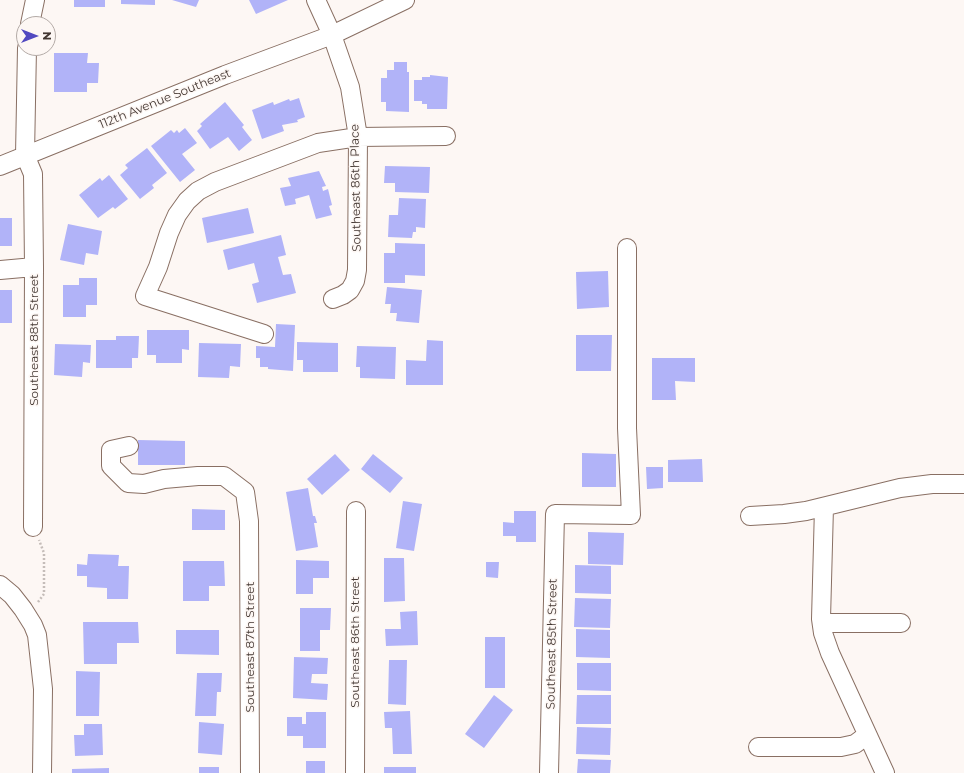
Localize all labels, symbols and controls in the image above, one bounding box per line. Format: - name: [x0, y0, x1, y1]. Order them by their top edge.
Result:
- north arrow: [16, 16, 56, 56]
- text: N: [40, 32, 54, 40]
- street label: 112th Avenue Southeast: [97, 66, 233, 132]
- street label: Southeast 86th Place: [348, 124, 364, 252]
- street label: Southeast 88th Street: [27, 274, 41, 406]
- street label: Southeast 86th Street: [348, 576, 362, 708]
- street label: Southeast 85th Street: [544, 578, 560, 710]
- street label: Southeast 87th Street: [243, 582, 257, 712]

